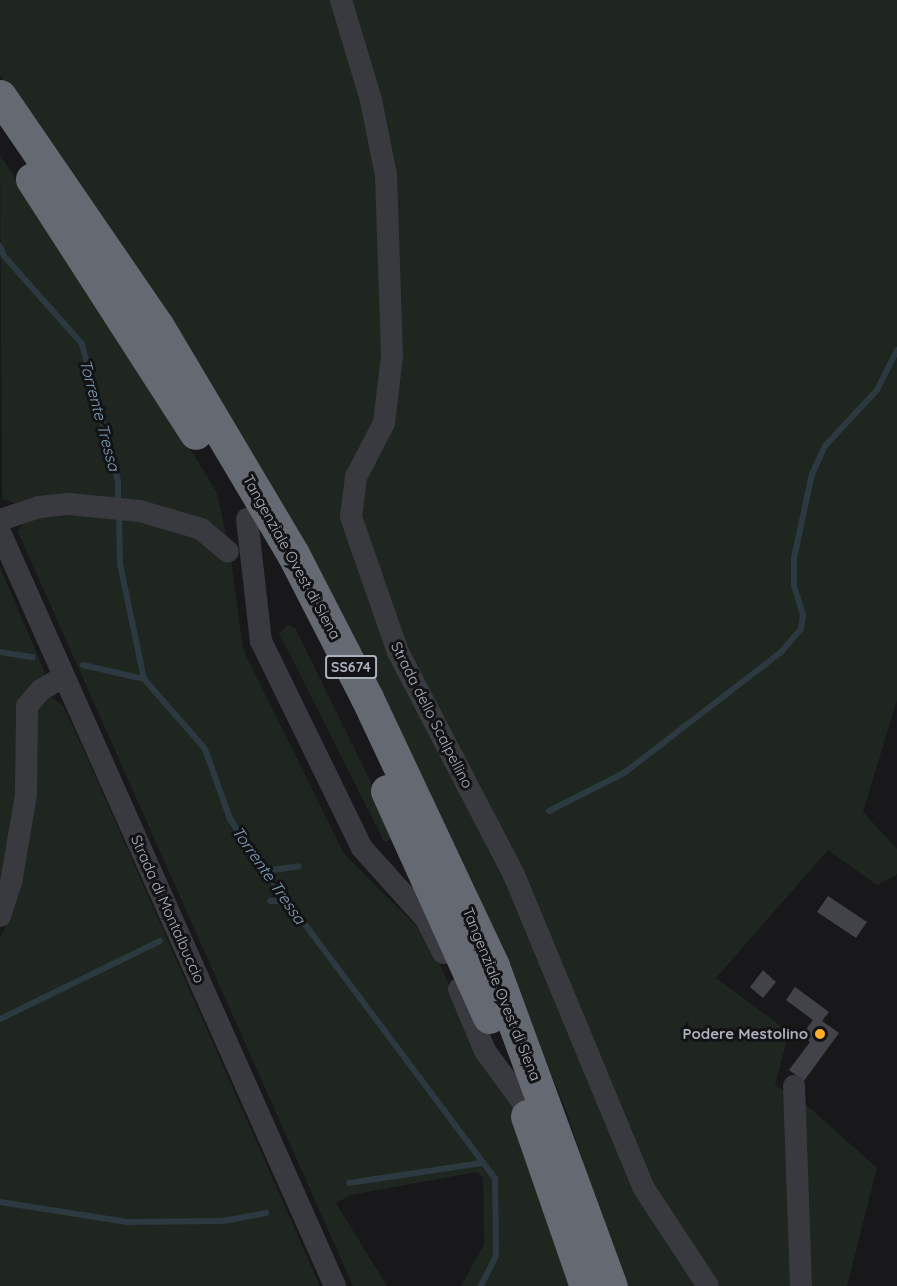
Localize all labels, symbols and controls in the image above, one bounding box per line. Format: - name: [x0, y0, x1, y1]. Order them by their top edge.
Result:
- water label: Torrente Tressa: [76, 357, 124, 473]
- street label: Tangenziale Ovest di Siena: [239, 472, 345, 642]
- street label: Strada dello Scalpellino: [387, 639, 477, 791]
- road number: SS674: [324, 656, 378, 678]
- water label: Torrente Tressa: [228, 822, 310, 928]
- street label: Strada di Montalbuccio: [127, 832, 209, 986]
- street label: Tangenziale Ovest di Siena: [459, 905, 545, 1083]
- place label: Podere Mestolino: [683, 1025, 808, 1043]
- marker: Podere Mestolino: [813, 1027, 827, 1041]

